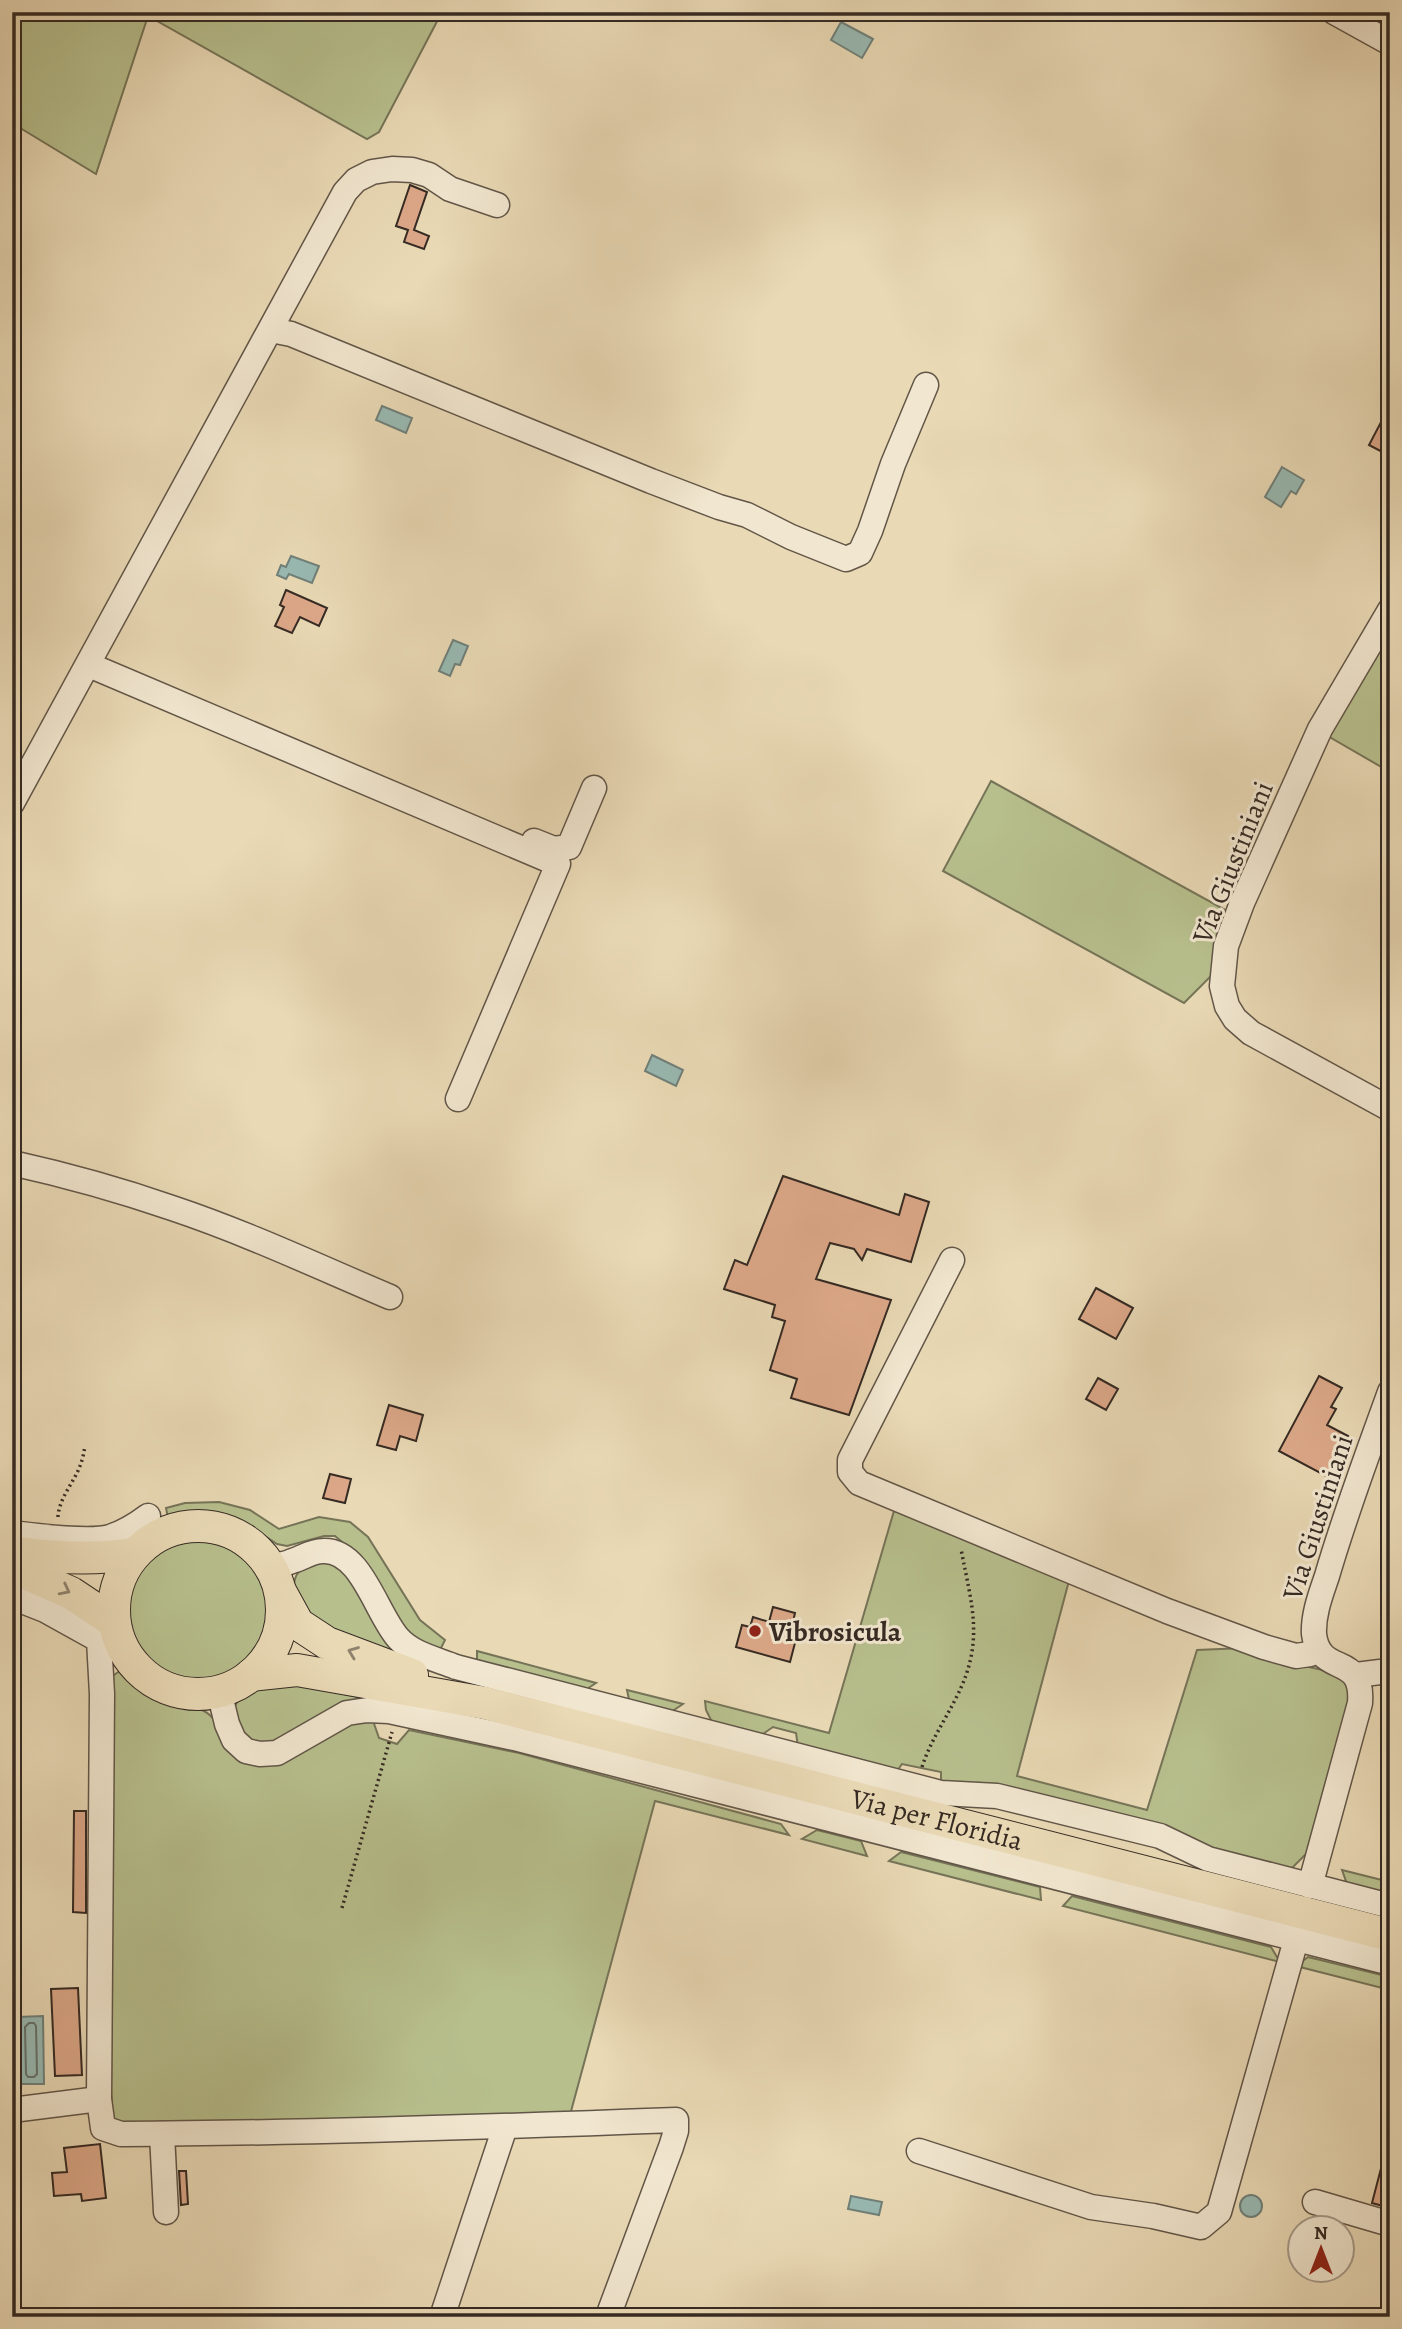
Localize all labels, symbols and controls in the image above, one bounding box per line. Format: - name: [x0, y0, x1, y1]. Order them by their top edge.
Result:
- street label: Via Giustiniani: [1183, 776, 1283, 950]
- street label: Via Giustiniani: [1273, 1430, 1363, 1606]
- one-way arrow: [58, 1582, 70, 1596]
- place label: Vibrosicula: [768, 1613, 902, 1651]
- marker: Vibrosicula: [747, 1623, 763, 1639]
- one-way arrow: [347, 1647, 359, 1661]
- street label: Via per Floridia: [846, 1779, 1027, 1860]
- north arrow: [1286, 2214, 1356, 2284]
- text: N: [1314, 2220, 1328, 2246]

